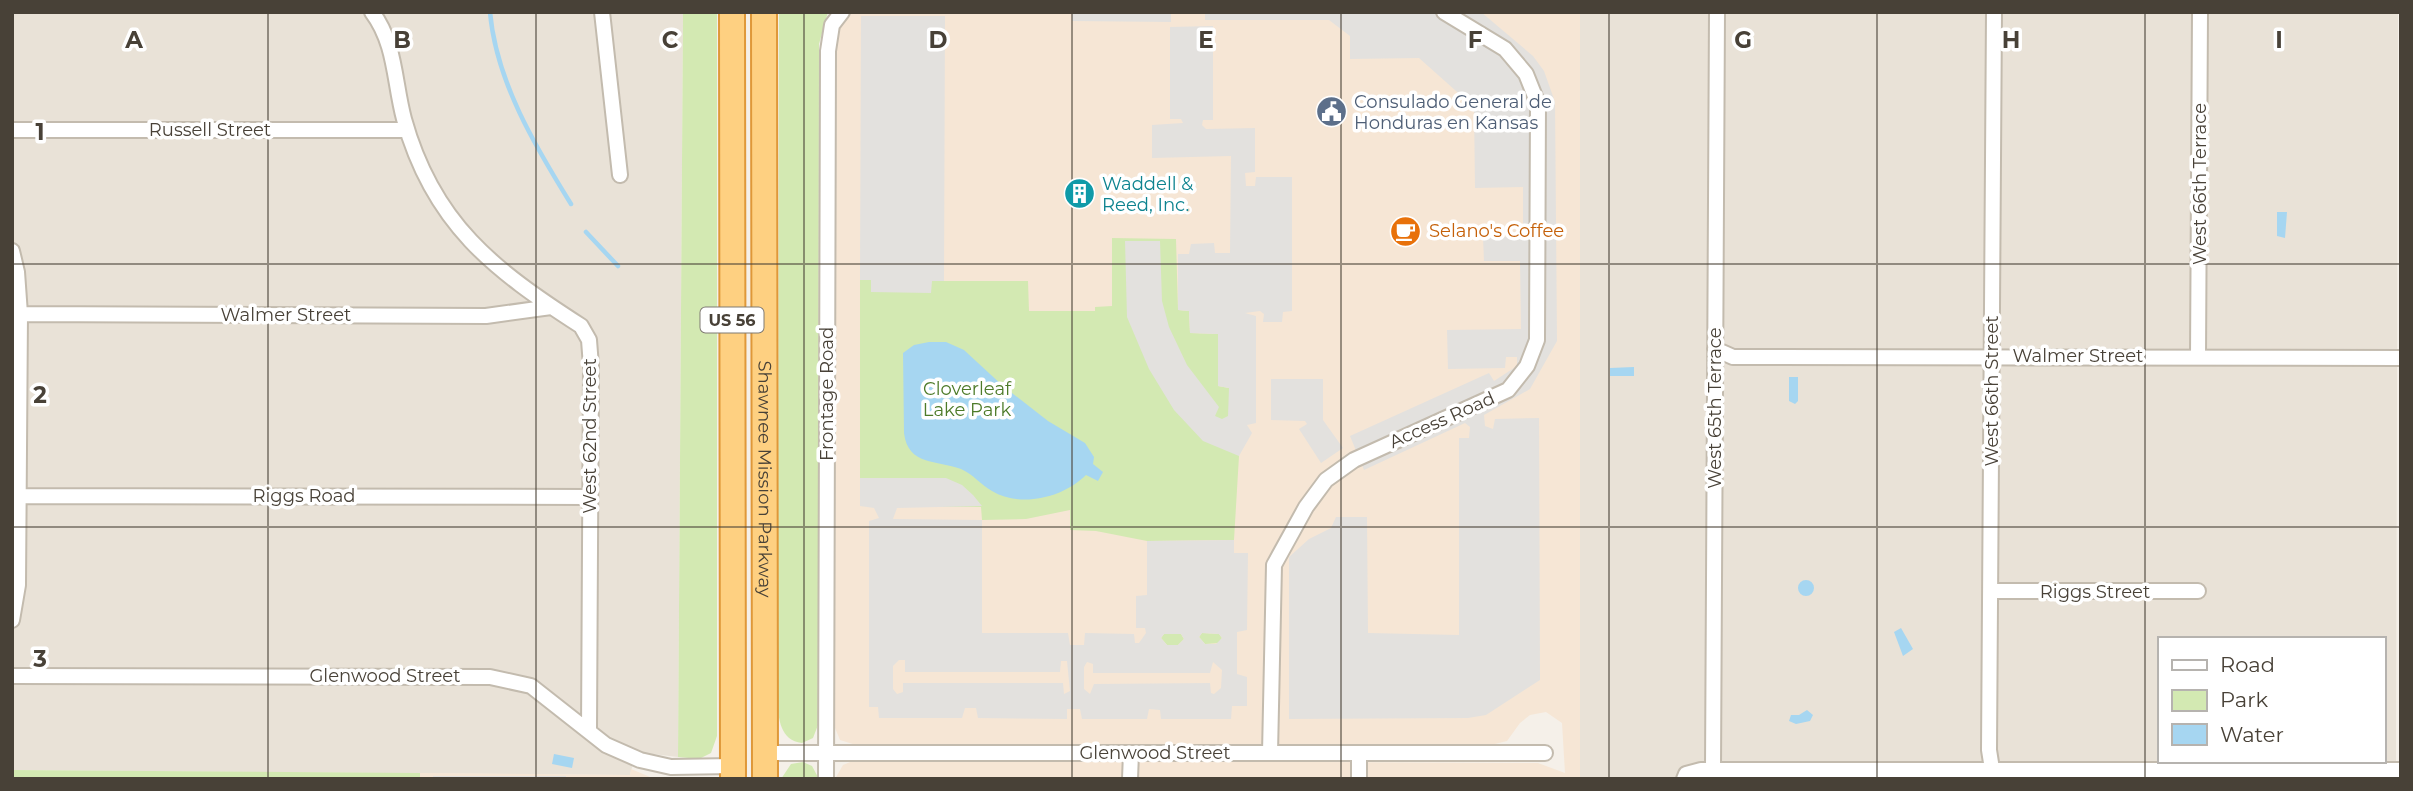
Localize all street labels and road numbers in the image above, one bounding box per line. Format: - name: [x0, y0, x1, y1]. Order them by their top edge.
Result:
- street label: West 66th Terrace: [2189, 103, 2211, 265]
- street label: Russell Street: [149, 119, 271, 141]
- street label: Walmer Street: [221, 304, 351, 326]
- road number: US 56: [700, 308, 764, 332]
- street label: West 66th Street: [1981, 315, 2003, 467]
- street label: Frontage Road: [816, 327, 838, 461]
- street label: West 65th Terrace: [1704, 327, 1726, 489]
- street label: Walmer Street: [2013, 345, 2143, 367]
- street label: West 62nd Street: [579, 358, 601, 514]
- street label: Shawnee Mission Parkway: [753, 360, 776, 598]
- street label: Access Road: [1386, 387, 1498, 453]
- street label: Riggs Road: [252, 485, 356, 507]
- street label: Riggs Street: [2040, 581, 2150, 603]
- street label: Glenwood Street: [309, 665, 461, 687]
- street label: Glenwood Street: [1079, 742, 1231, 764]

